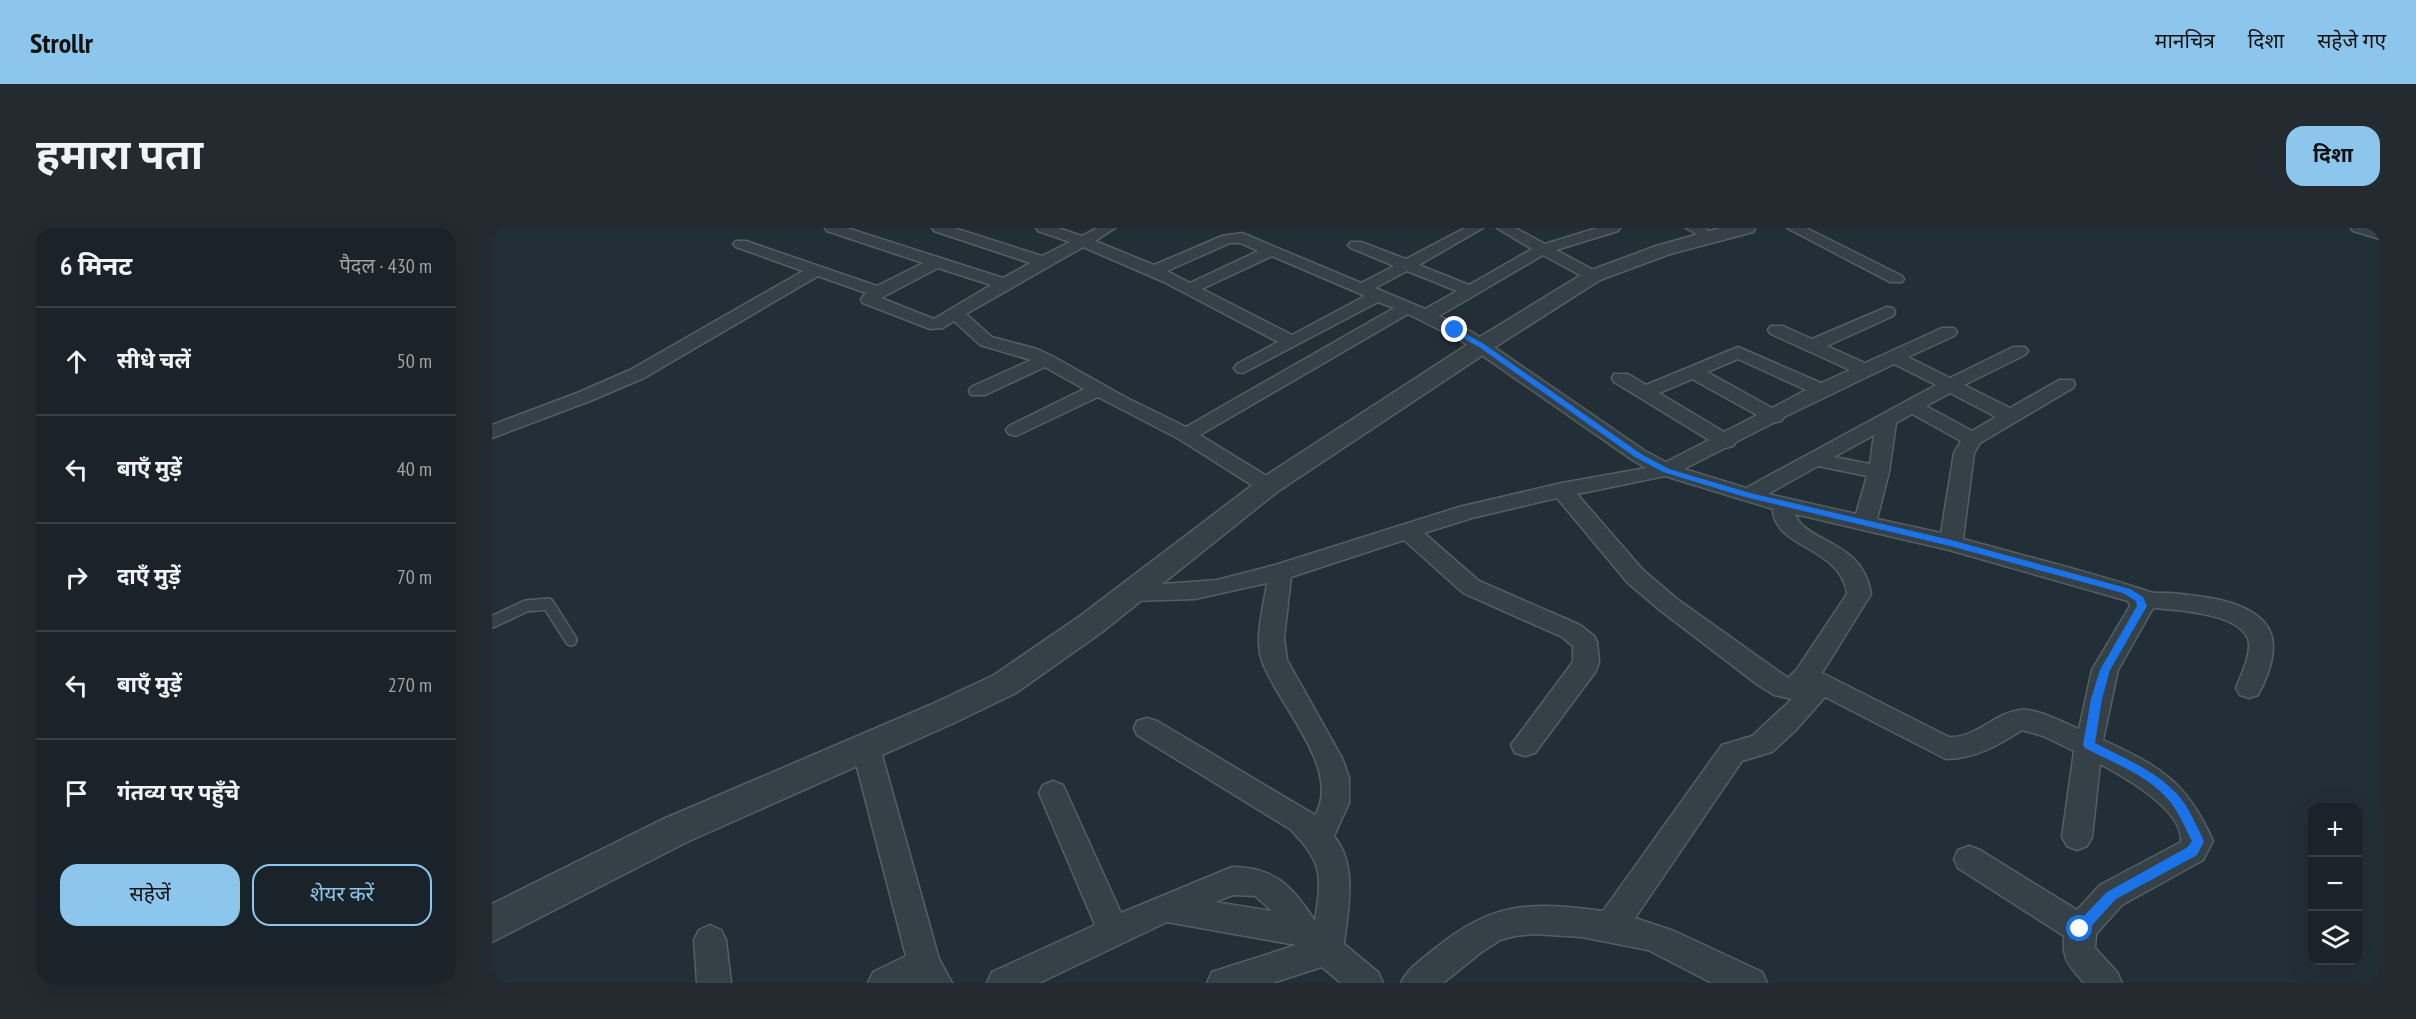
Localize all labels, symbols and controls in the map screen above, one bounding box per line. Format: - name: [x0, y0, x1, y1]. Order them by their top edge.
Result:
- text: Strollr: [30, 24, 93, 61]
- text: मानचित्र: [2155, 27, 2215, 54]
- text: दिशा: [2248, 27, 2284, 54]
- text: सहेजे गए: [2317, 27, 2386, 54]
- text: हमारा पता: [36, 126, 203, 181]
- button: दिशा: [2286, 126, 2380, 186]
- text: 6 मिनट: [60, 249, 132, 282]
- text: पैदल · 430 m: [339, 253, 432, 279]
- route end: [1441, 316, 1467, 342]
- icon: ahead: [60, 345, 93, 378]
- text: सीधे चलें: [117, 346, 191, 374]
- text: 50 m: [397, 348, 432, 374]
- icon: left: [60, 453, 93, 486]
- text: बाएँ मुड़ें: [117, 454, 182, 482]
- text: 40 m: [397, 456, 432, 482]
- icon: right: [60, 561, 93, 594]
- text: दाएँ मुड़ें: [117, 562, 181, 590]
- text: 70 m: [397, 564, 432, 590]
- icon: left: [60, 669, 93, 702]
- text: बाएँ मुड़ें: [117, 670, 182, 698]
- text: 270 m: [388, 672, 432, 698]
- icon: arrive: [60, 777, 93, 810]
- text: गंतव्य पर पहुँचे: [117, 778, 239, 806]
- map controls: [2308, 803, 2362, 965]
- button: +: [2308, 803, 2362, 857]
- button: −: [2308, 857, 2362, 911]
- button: सहेजें: [60, 864, 240, 926]
- button: शेयर करें: [252, 864, 432, 926]
- button: layers: [2308, 911, 2362, 965]
- route start: [2066, 915, 2092, 941]

